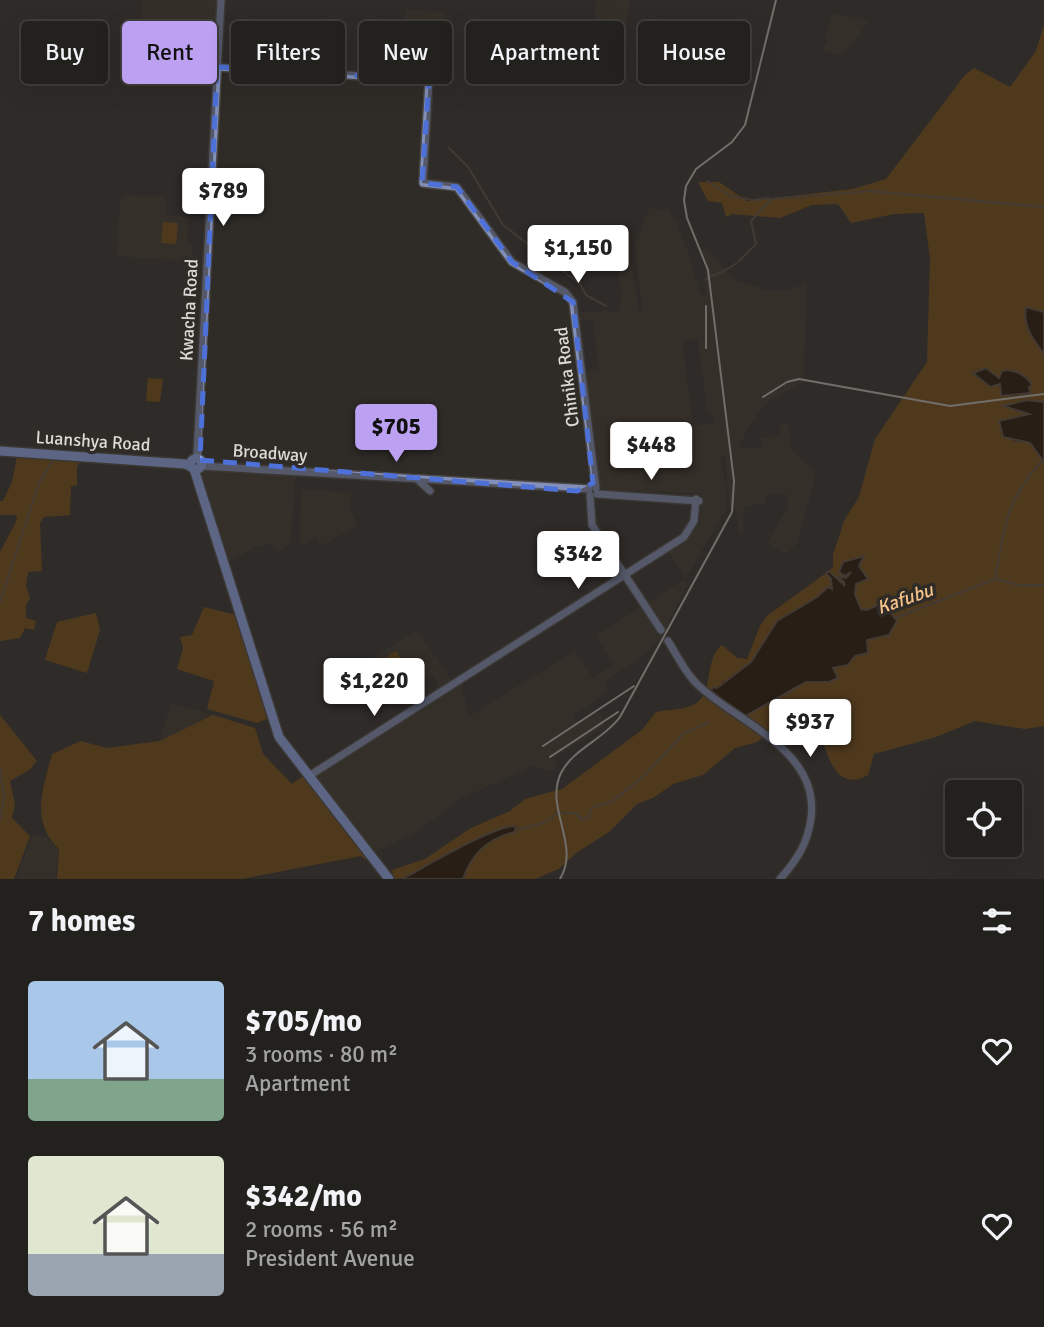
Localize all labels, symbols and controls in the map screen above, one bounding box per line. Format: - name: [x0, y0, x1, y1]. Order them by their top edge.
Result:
- chip: Buy: [21, 21, 108, 84]
- chip: Rent: [122, 21, 217, 84]
- chip: Filters: [231, 21, 345, 84]
- chip: New: [359, 21, 452, 84]
- chip: Apartment: [466, 21, 624, 84]
- chip: House: [638, 21, 750, 84]
- pin: $789: [182, 168, 264, 228]
- text: $789: [198, 176, 248, 205]
- pin: $1,150: [521, 226, 635, 285]
- text: $1,150: [544, 233, 612, 262]
- street label: Kwacha Road: [175, 258, 203, 362]
- street label: Chinika Road: [550, 326, 584, 428]
- pin: $705: [355, 405, 437, 464]
- text: $705: [371, 412, 421, 441]
- pin: $448: [610, 422, 692, 482]
- street label: Luanshya Road: [35, 426, 151, 456]
- text: $448: [626, 430, 676, 459]
- street label: Broadway: [232, 439, 309, 467]
- pin: $342: [537, 532, 619, 591]
- text: $342: [553, 539, 603, 568]
- water label: Kafubu: [874, 578, 938, 620]
- pin: $1,220: [317, 658, 431, 718]
- text: $1,220: [340, 666, 408, 695]
- pin: $937: [769, 700, 851, 759]
- text: $937: [785, 707, 835, 736]
- map controls: [945, 780, 1022, 857]
- button: locate: [945, 780, 1022, 857]
- icon: filters: [978, 902, 1016, 940]
- text: 7 homes: [28, 903, 135, 940]
- text: $705/mo: [245, 1003, 362, 1040]
- icon: home: [84, 1009, 168, 1093]
- icon: heart: [978, 1032, 1016, 1070]
- text: 3 rooms · 80 m²: [245, 1040, 398, 1069]
- text: Apartment: [245, 1069, 350, 1098]
- text: $342/mo: [245, 1178, 362, 1215]
- icon: home: [84, 1184, 168, 1268]
- icon: heart: [978, 1207, 1016, 1245]
- text: 2 rooms · 56 m²: [245, 1215, 398, 1244]
- text: President Avenue: [245, 1244, 415, 1273]

